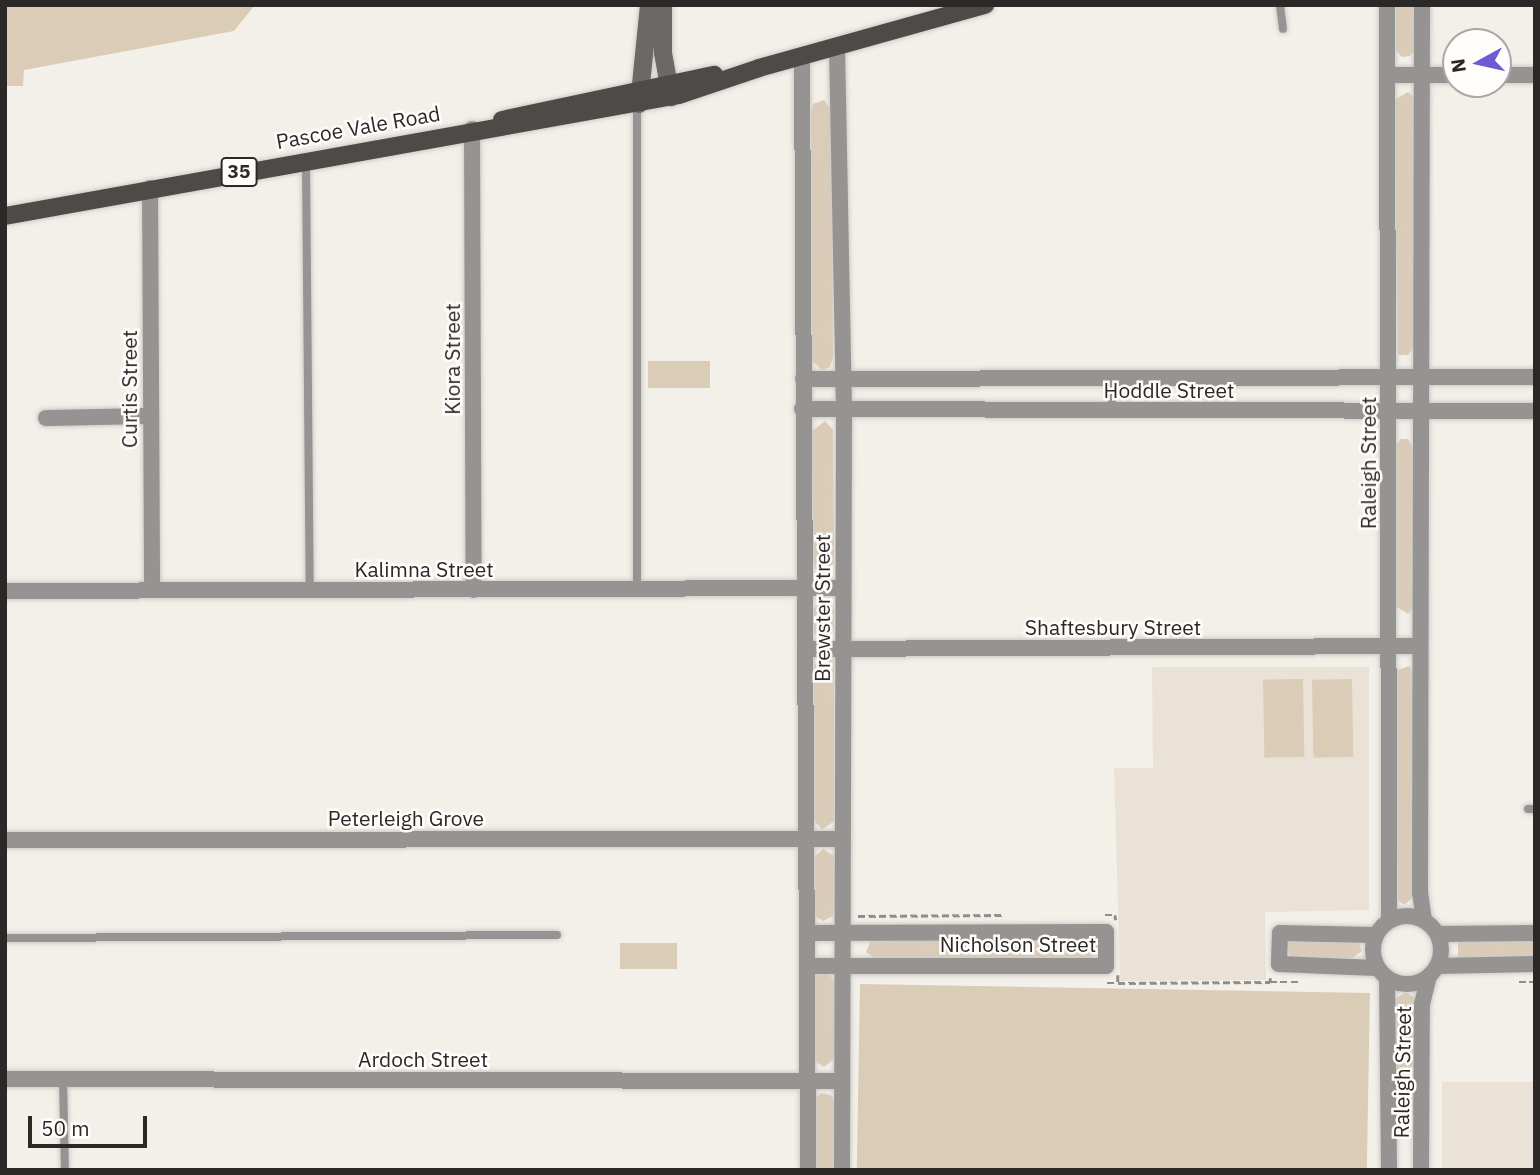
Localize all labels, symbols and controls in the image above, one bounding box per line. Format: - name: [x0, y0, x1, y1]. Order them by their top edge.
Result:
- north arrow: [1442, 28, 1512, 98]
- text: N: [1445, 57, 1471, 74]
- street label: Pascoe Vale Road: [274, 100, 442, 154]
- road number: 35: [220, 156, 258, 188]
- street label: Kiora Street: [439, 303, 465, 415]
- street label: Curtis Street: [116, 330, 142, 448]
- street label: Hoddle Street: [1104, 377, 1234, 403]
- street label: Raleigh Street: [1355, 397, 1381, 529]
- street label: Brewster Street: [809, 534, 835, 682]
- street label: Kalimna Street: [354, 556, 494, 582]
- street label: Shaftesbury Street: [1025, 614, 1201, 640]
- street label: Peterleigh Grove: [328, 805, 484, 831]
- street label: Nicholson Street: [940, 931, 1096, 957]
- street label: Raleigh Street: [1388, 1006, 1416, 1138]
- street label: Ardoch Street: [358, 1046, 488, 1072]
- scale bar: [32, 1102, 150, 1146]
- text: 50 m: [41, 1114, 90, 1142]

